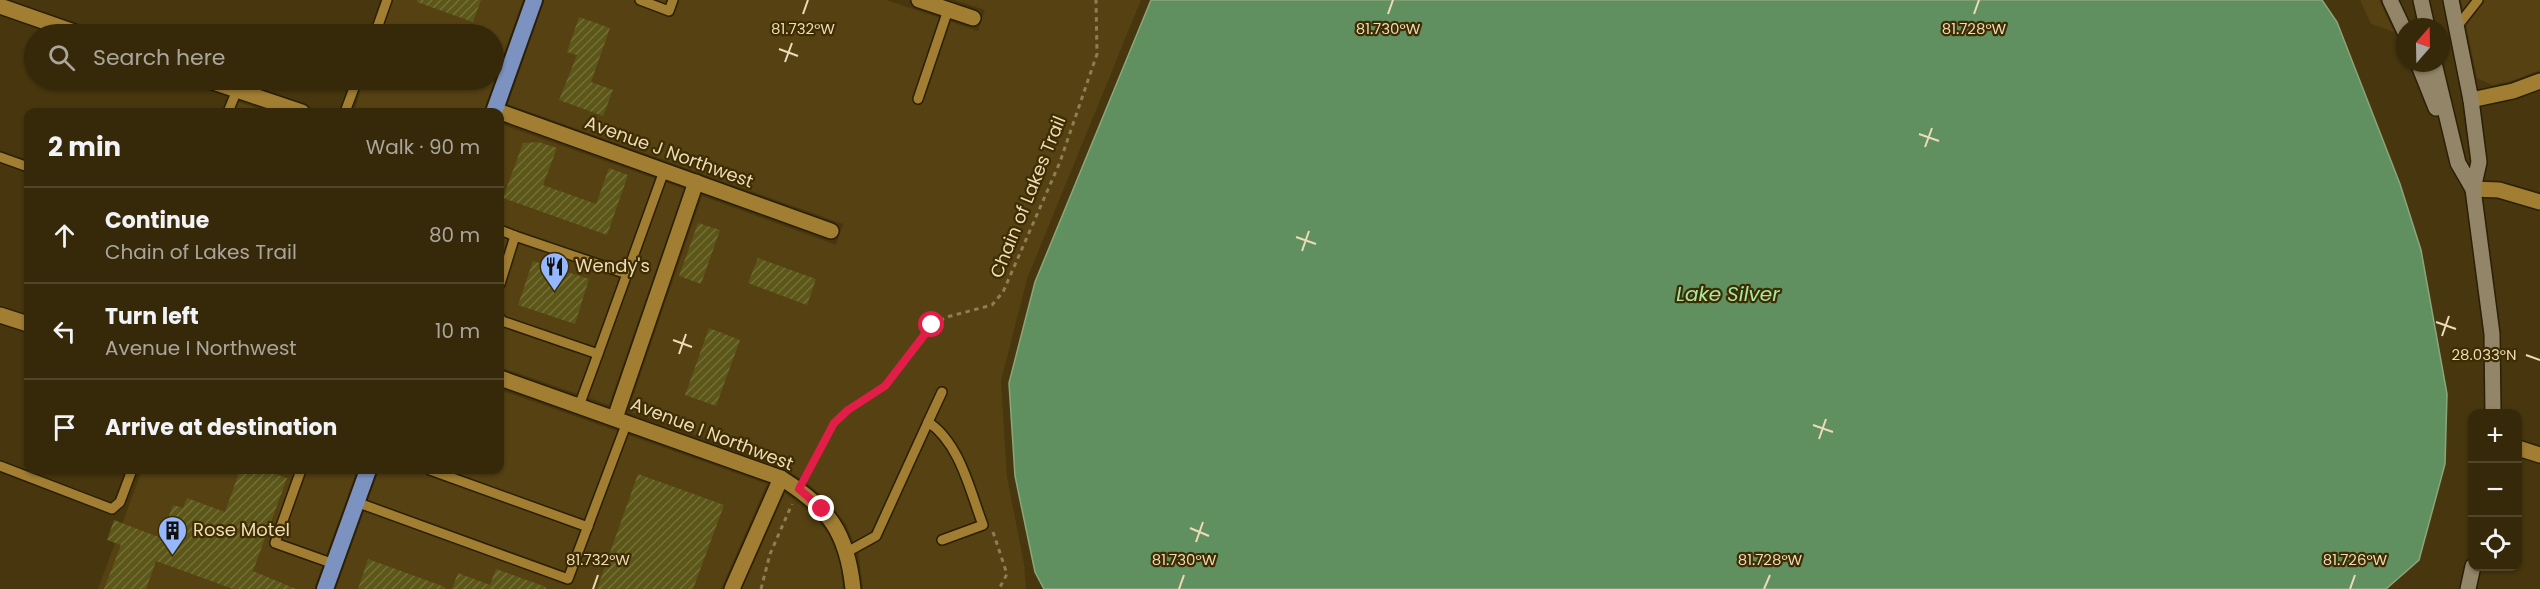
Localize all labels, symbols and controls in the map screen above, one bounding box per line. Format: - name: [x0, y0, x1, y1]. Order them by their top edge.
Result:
- text: 81.732°W: [771, 18, 835, 39]
- text: 81.730°W: [1356, 18, 1421, 39]
- text: 81.728°W: [1942, 18, 2007, 39]
- north arrow: [2396, 18, 2450, 72]
- search box: [24, 24, 504, 90]
- icon: search: [45, 41, 78, 74]
- text: Search here: [93, 42, 226, 73]
- street label: Avenue J Northwest: [581, 109, 757, 194]
- street label: Chain of Lakes Trail: [984, 112, 1071, 282]
- text: 2 min: [48, 129, 121, 165]
- text: Walk · 90 m: [366, 133, 480, 161]
- text: Continue: [105, 205, 209, 236]
- icon: ahead: [48, 219, 81, 252]
- text: 80 m: [429, 221, 480, 249]
- text: Chain of Lakes Trail: [105, 238, 297, 266]
- restaurant icon: Wendy's: [538, 250, 570, 292]
- place label: Wendy's: [575, 253, 650, 278]
- water label: Lake Silver: [1676, 280, 1780, 308]
- text: Turn left: [105, 301, 199, 332]
- route start: [918, 311, 944, 337]
- icon: left: [48, 315, 81, 348]
- text: 10 m: [435, 317, 480, 345]
- text: Avenue I Northwest: [105, 334, 297, 362]
- text: 28.033°N: [2451, 344, 2517, 365]
- street label: Avenue I Northwest: [627, 391, 797, 476]
- map controls: [2468, 409, 2522, 571]
- button: +: [2468, 409, 2522, 463]
- icon: arrive: [48, 411, 81, 444]
- text: Arrive at destination: [105, 412, 337, 443]
- button: −: [2468, 463, 2522, 517]
- route end: [808, 495, 834, 521]
- building icon: Rose Motel: [156, 514, 188, 556]
- place label: Rose Motel: [193, 517, 290, 542]
- button: locate: [2468, 517, 2522, 571]
- text: 81.732°W: [566, 549, 630, 570]
- text: 81.730°W: [1152, 549, 1217, 570]
- text: 81.728°W: [1738, 549, 1803, 570]
- text: 81.726°W: [2323, 549, 2388, 570]

